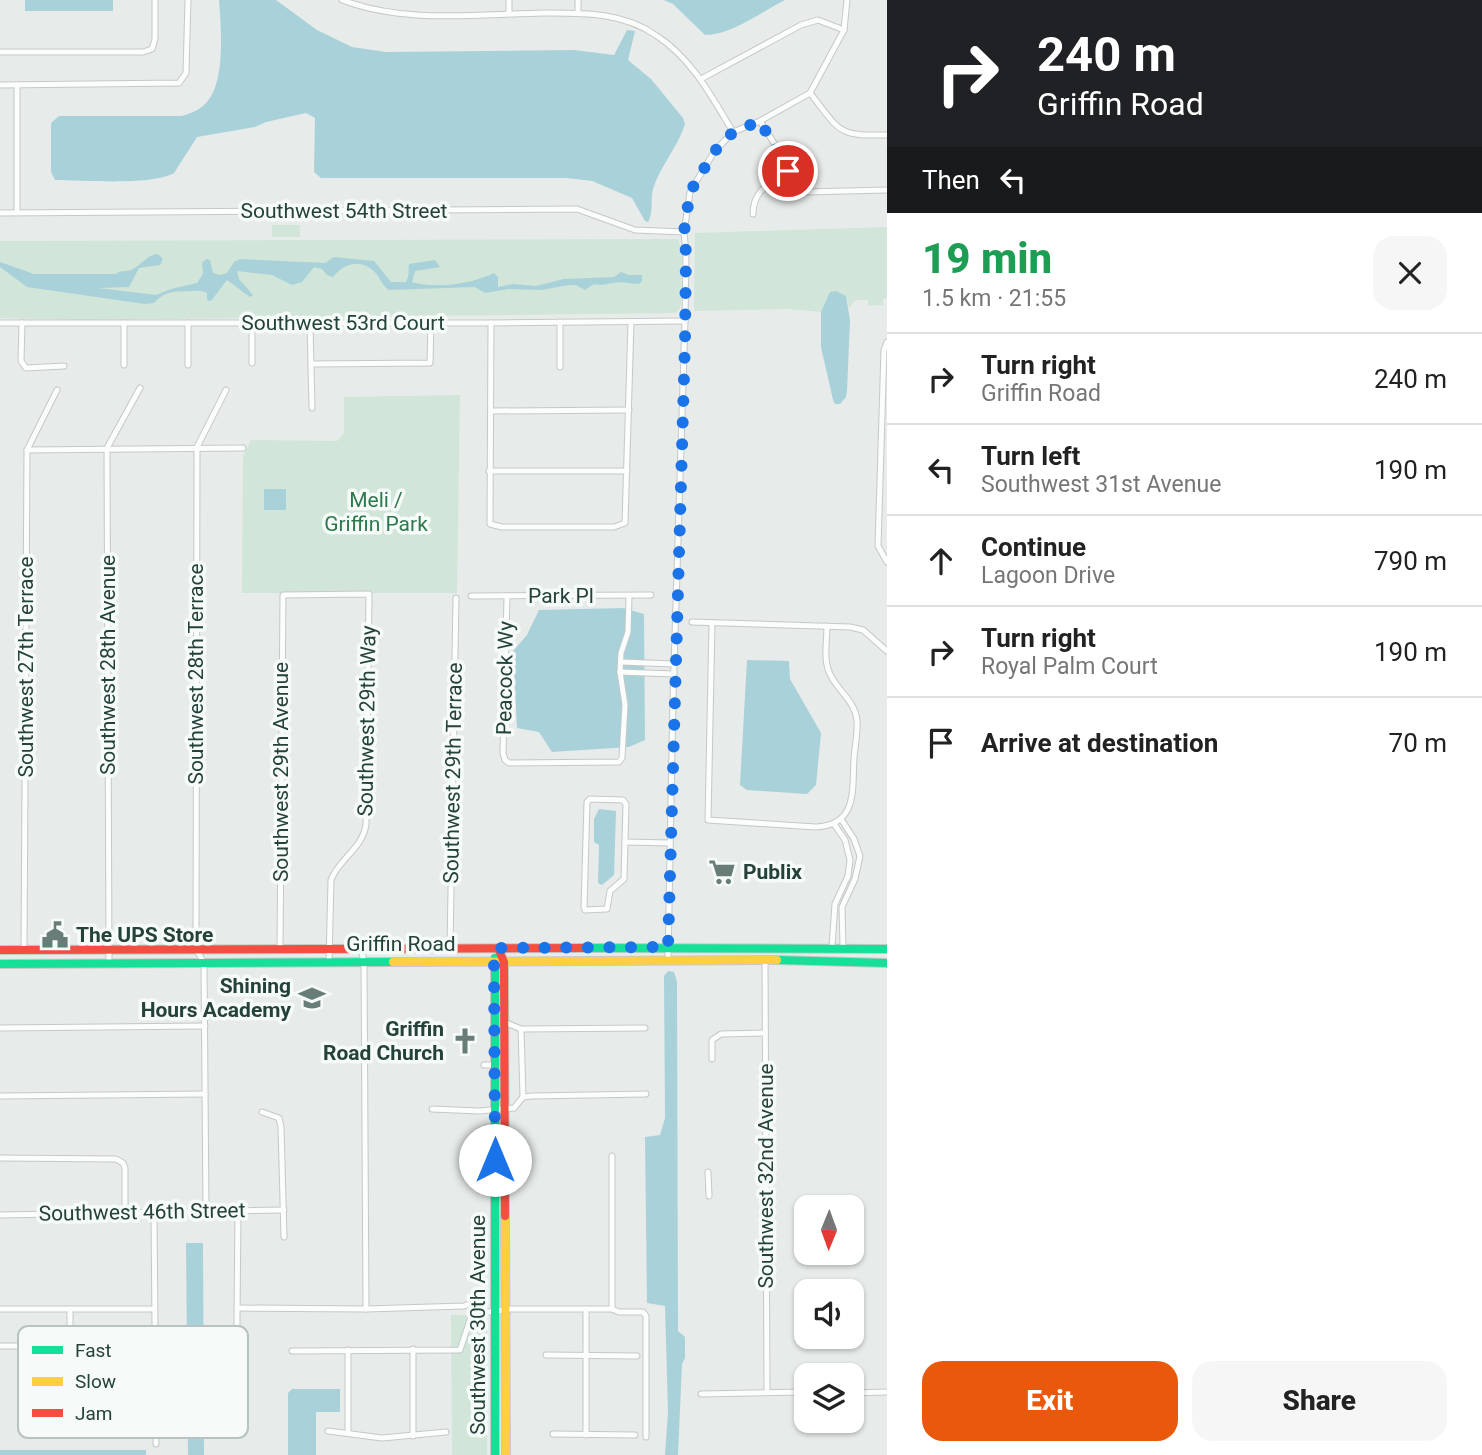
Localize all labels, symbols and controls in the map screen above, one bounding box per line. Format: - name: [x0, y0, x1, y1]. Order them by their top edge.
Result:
- text: 240 m: [1037, 26, 1176, 83]
- icon: right: [922, 28, 1013, 119]
- text: Griffin Road: [1037, 85, 1204, 123]
- pin: [758, 141, 818, 201]
- icon: arrive: [769, 152, 807, 190]
- icon: left: [994, 161, 1032, 199]
- text: Then: [922, 165, 980, 195]
- street label: Southwest 54th Street: [241, 199, 448, 223]
- text: 19 min: [922, 234, 1052, 283]
- button: close: [1373, 236, 1447, 310]
- text: 1.5 km · 21:55: [922, 285, 1066, 312]
- street label: Southwest 53rd Court: [241, 311, 445, 335]
- text: Turn right: [981, 350, 1096, 380]
- icon: right: [922, 360, 960, 398]
- text: 240 m: [1374, 364, 1447, 394]
- text: Griffin Road: [981, 380, 1101, 407]
- text: Turn left: [981, 441, 1080, 471]
- icon: left: [922, 451, 960, 489]
- text: 190 m: [1374, 455, 1447, 485]
- text: Southwest 31st Avenue: [981, 471, 1221, 498]
- park label: Meli / Griffin Park: [324, 488, 428, 536]
- text: Continue: [981, 532, 1086, 562]
- icon: ahead: [922, 542, 960, 580]
- text: 790 m: [1374, 546, 1447, 576]
- street label: Southwest 28th Avenue: [96, 555, 120, 775]
- street label: Southwest 27th Terrace: [14, 556, 38, 778]
- text: Lagoon Drive: [981, 562, 1115, 589]
- street label: Southwest 28th Terrace: [184, 563, 208, 785]
- street label: Park Pl: [528, 584, 594, 608]
- street label: Peacock Wy: [492, 621, 518, 735]
- text: Turn right: [981, 623, 1096, 653]
- street label: Southwest 29th Way: [353, 625, 381, 817]
- icon: right: [922, 633, 960, 671]
- text: 190 m: [1374, 637, 1447, 667]
- text: Royal Palm Court: [981, 653, 1158, 680]
- street label: Southwest 29th Avenue: [269, 662, 293, 882]
- street label: Southwest 29th Terrace: [439, 662, 467, 884]
- icon: arrive: [922, 724, 960, 762]
- text: Arrive at destination: [981, 728, 1218, 758]
- text: 70 m: [1389, 728, 1447, 758]
- supermarket icon: Publix: [707, 857, 737, 887]
- place label: Publix: [743, 860, 802, 884]
- public building icon: The UPS Store: [40, 920, 70, 950]
- place label: The UPS Store: [76, 923, 213, 947]
- street label: Griffin Road: [346, 932, 456, 956]
- place label: Shining Hours Academy: [141, 974, 291, 1022]
- school or university icon: Shining Hours Academy: [297, 983, 327, 1013]
- place label: Griffin Road Church: [323, 1017, 444, 1065]
- church icon: Griffin Road Church: [450, 1026, 480, 1056]
- street label: Southwest 32nd Avenue: [754, 1063, 778, 1289]
- position arrow: [458, 1123, 532, 1197]
- north arrow: [794, 1195, 864, 1265]
- map controls: [794, 1195, 864, 1433]
- street label: Southwest 46th Street: [38, 1198, 246, 1226]
- street label: Southwest 30th Avenue: [466, 1215, 490, 1435]
- button: sound: [794, 1279, 864, 1349]
- legend: [18, 1326, 248, 1438]
- text: Fast: [75, 1339, 112, 1362]
- button: Exit: [922, 1361, 1178, 1441]
- button: Share: [1192, 1361, 1447, 1441]
- button: layers: [794, 1363, 864, 1433]
- text: Slow: [75, 1370, 116, 1393]
- text: Jam: [75, 1402, 112, 1425]

